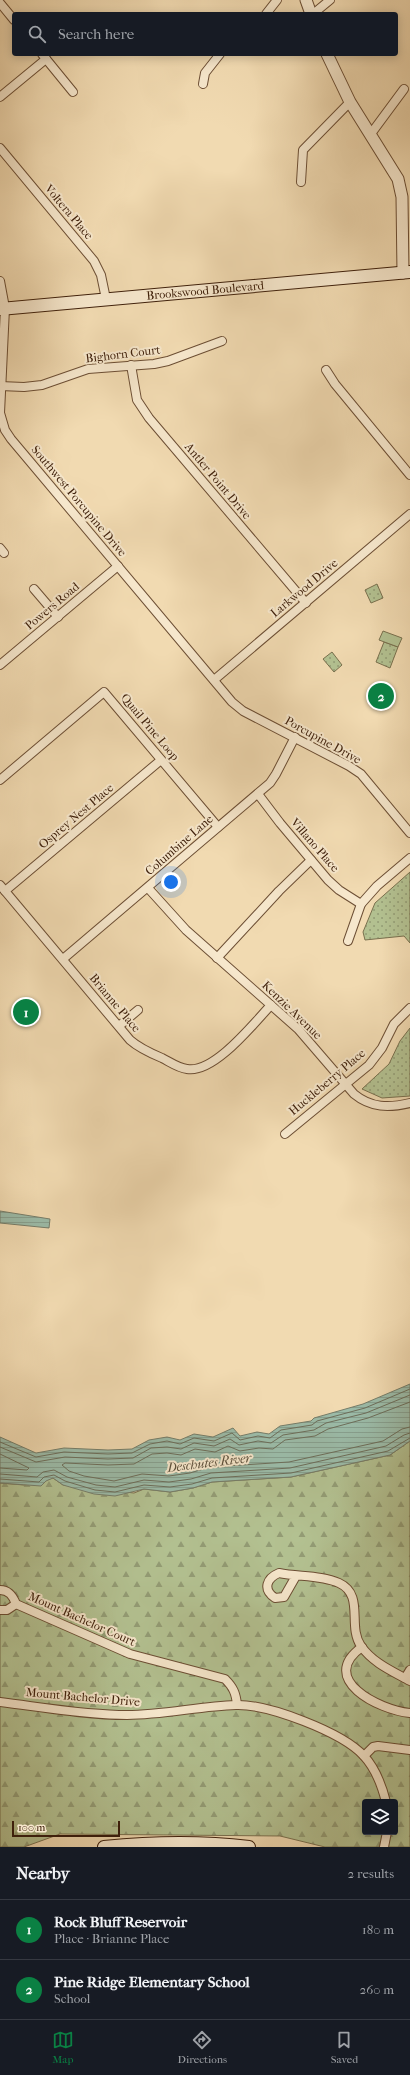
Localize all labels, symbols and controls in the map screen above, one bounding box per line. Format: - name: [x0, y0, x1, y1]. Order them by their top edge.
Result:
- search box: [12, 12, 398, 56]
- icon: search: [26, 23, 48, 45]
- text: Search here: [58, 25, 134, 43]
- street label: Voltera Place: [41, 181, 96, 242]
- street label: Brookswood Boulevard: [146, 278, 265, 303]
- street label: Bighorn Court: [85, 342, 162, 366]
- street label: Antler Point Drive: [181, 439, 254, 522]
- street label: Southwest Porcupine Drive: [28, 443, 130, 559]
- street label: Larkwood Drive: [268, 556, 340, 620]
- street label: Powers Road: [22, 579, 82, 633]
- pin: 2: [368, 681, 394, 711]
- street label: Quail Pine Loop: [118, 691, 182, 764]
- street label: Porcupine Drive: [282, 713, 364, 767]
- street label: Osprey Nest Place: [36, 781, 116, 851]
- street label: Columbine Lane: [142, 812, 216, 878]
- street label: Villano Place: [287, 815, 342, 875]
- your location: [161, 872, 181, 892]
- street label: Brianne Place: [87, 971, 143, 1035]
- street label: Kenzie Avenue: [259, 978, 325, 1042]
- pin: 1: [13, 997, 39, 1027]
- street label: Huckleberry Place: [286, 1046, 368, 1118]
- water label: Deschutes River: [165, 1450, 253, 1475]
- street label: Mount Bachelor Court: [26, 1589, 138, 1649]
- street label: Mount Bachelor Drive: [25, 1685, 141, 1709]
- map controls: [362, 1799, 398, 1835]
- button: layers: [362, 1799, 398, 1835]
- scale bar: [12, 1819, 120, 1838]
- text: 100 m: [18, 1821, 46, 1834]
- text: Nearby: [16, 1863, 70, 1883]
- text: 2 results: [348, 1866, 394, 1881]
- text: Rock Bluff Reservoir: [54, 1913, 187, 1931]
- text: 1: [27, 1922, 31, 1937]
- text: 180 m: [362, 1922, 394, 1937]
- text: Place · Brianne Place: [54, 1931, 170, 1946]
- text: Pine Ridge Elementary School: [54, 1973, 250, 1991]
- text: 2: [26, 1982, 32, 1997]
- text: 260 m: [360, 1982, 394, 1997]
- text: School: [54, 1991, 90, 2006]
- tab: Map: [52, 2029, 74, 2066]
- tab: Directions: [178, 2029, 227, 2066]
- tab: Saved: [331, 2029, 358, 2066]

